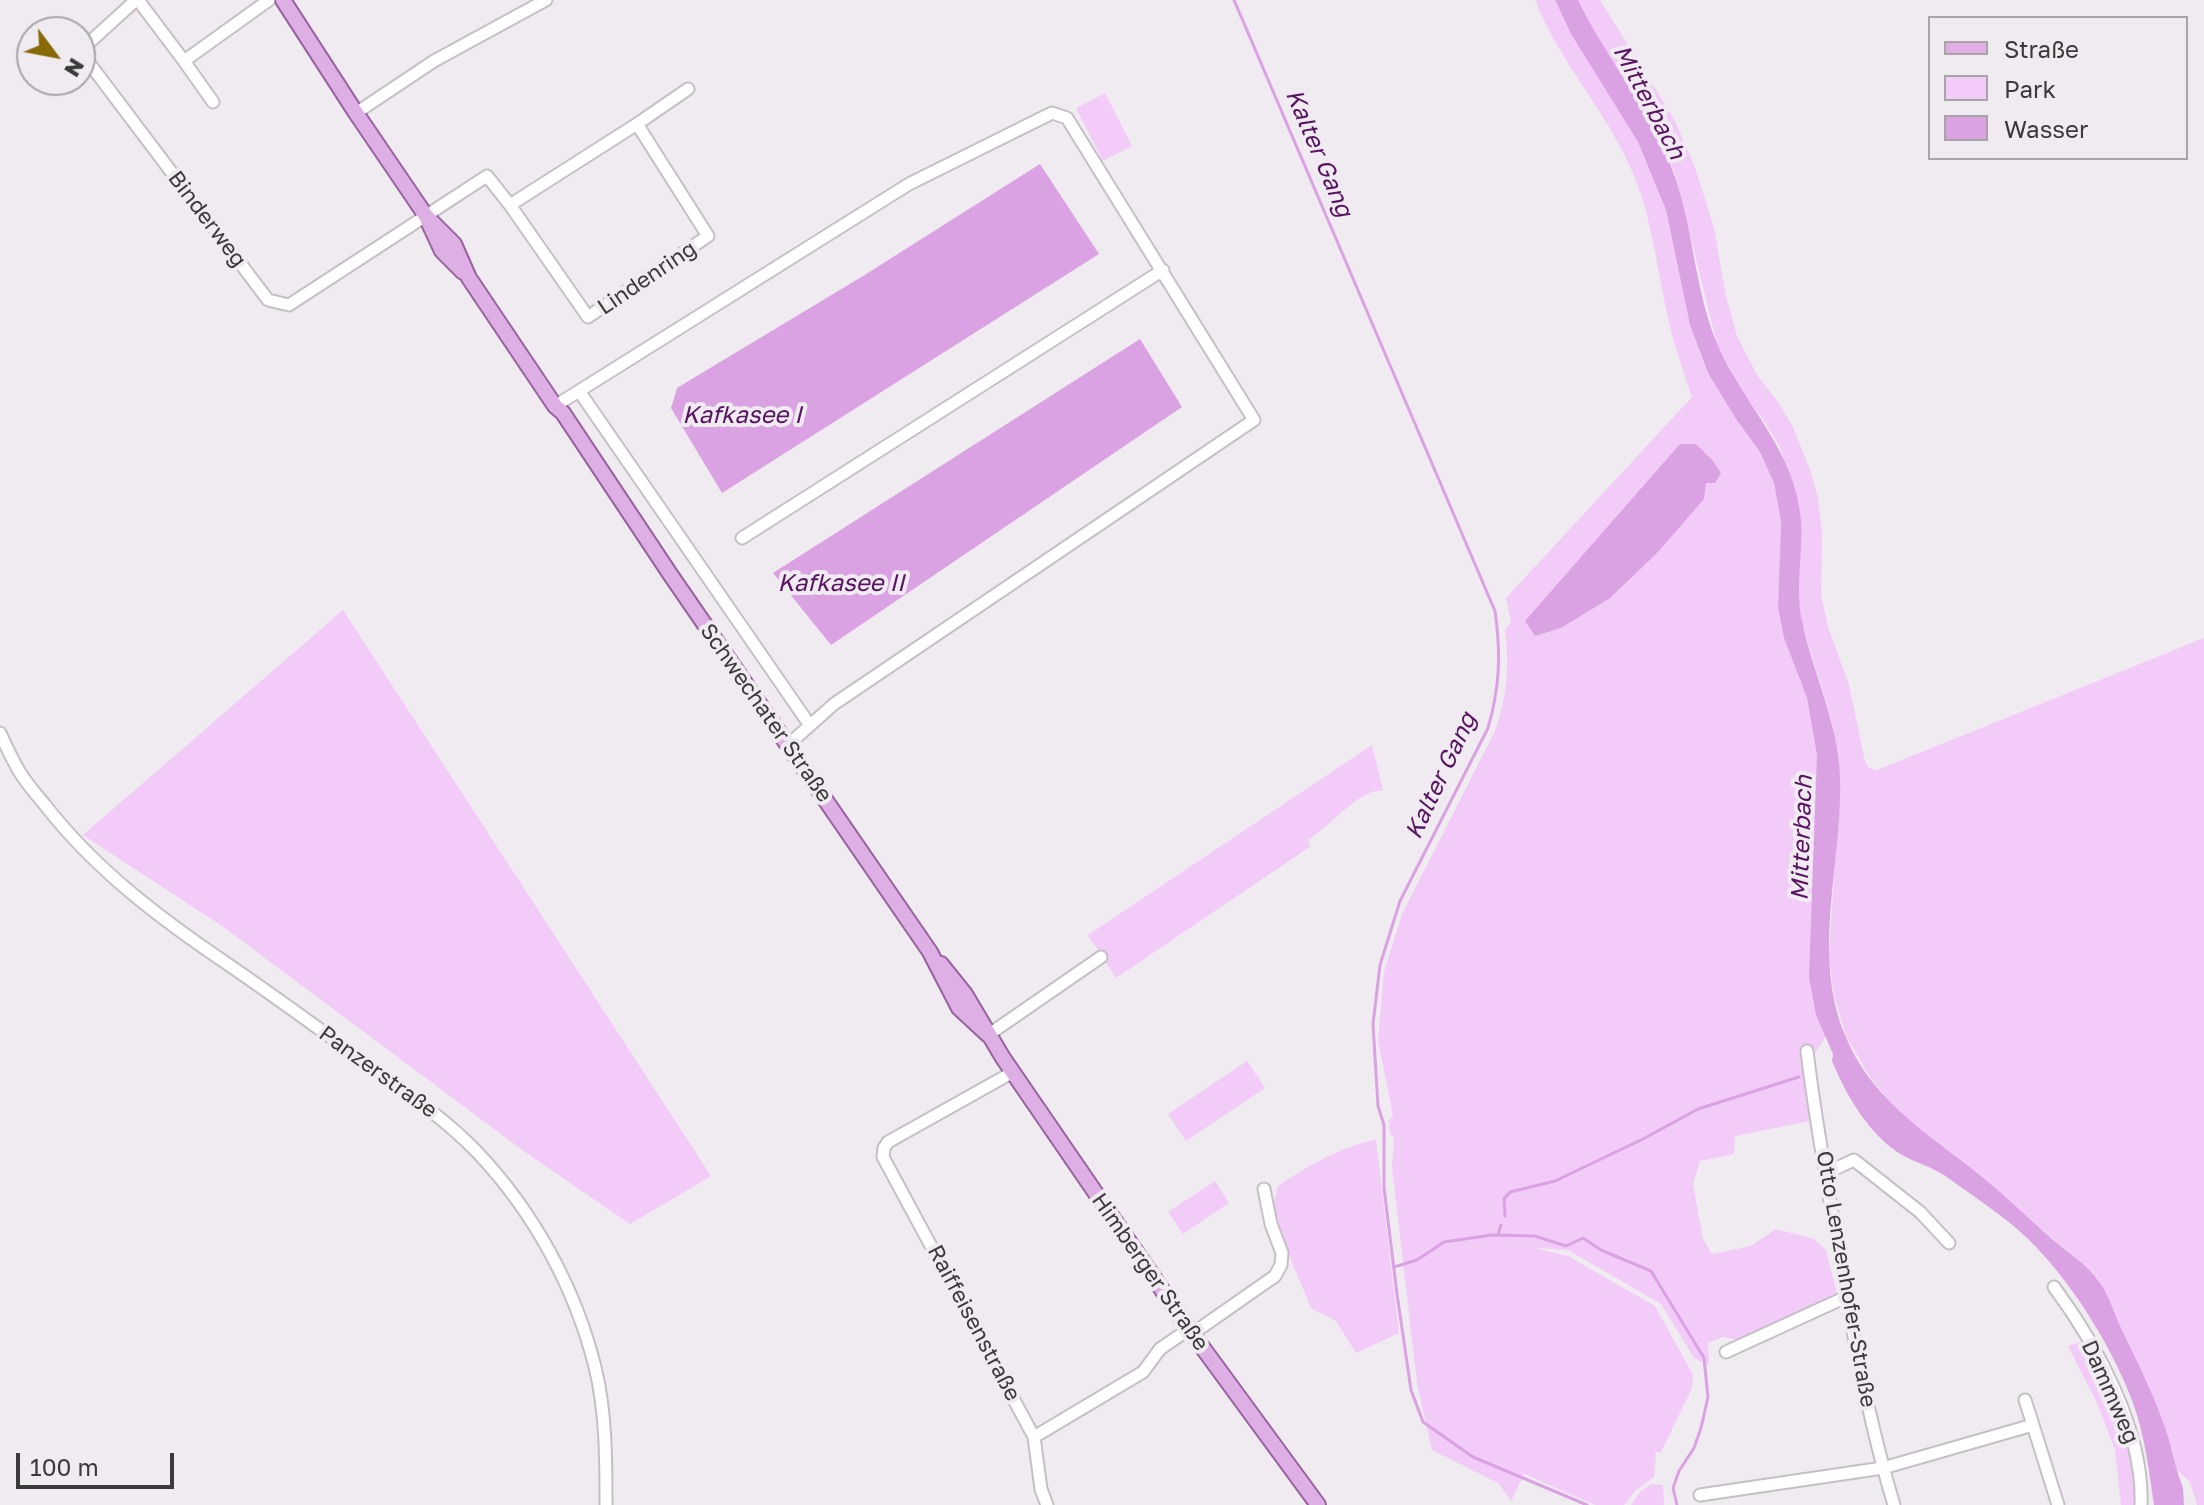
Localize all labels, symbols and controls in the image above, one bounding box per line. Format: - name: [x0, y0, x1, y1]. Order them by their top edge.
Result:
- north arrow: [16, 16, 96, 96]
- legend: [1928, 16, 2188, 160]
- text: Straße: [2004, 34, 2079, 63]
- water label: Mitterbach: [1607, 40, 1691, 164]
- text: N: [59, 54, 91, 82]
- text: Park: [2004, 74, 2056, 103]
- water label: Kalter Gang: [1279, 85, 1359, 221]
- text: Wasser: [2004, 114, 2088, 143]
- street label: Binderweg: [162, 166, 252, 272]
- street label: Lindenring: [593, 235, 701, 321]
- water label: Kafkasee I: [682, 401, 802, 429]
- water label: Kafkasee II: [777, 569, 905, 597]
- street label: Schwechater Straße: [694, 619, 838, 807]
- water label: Kalter Gang: [1399, 708, 1483, 844]
- water label: Mitterbach: [1785, 775, 1819, 901]
- street label: Panzerstraße: [314, 1020, 442, 1124]
- street label: Otto Lenzenhofer-Straße: [1810, 1149, 1882, 1409]
- street label: Himberger Straße: [1086, 1188, 1214, 1356]
- street label: Raiffeisenstraße: [922, 1241, 1026, 1405]
- street label: Dammweg: [2075, 1336, 2145, 1448]
- scale bar: [20, 1437, 178, 1487]
- text: 100 m: [30, 1452, 99, 1481]

